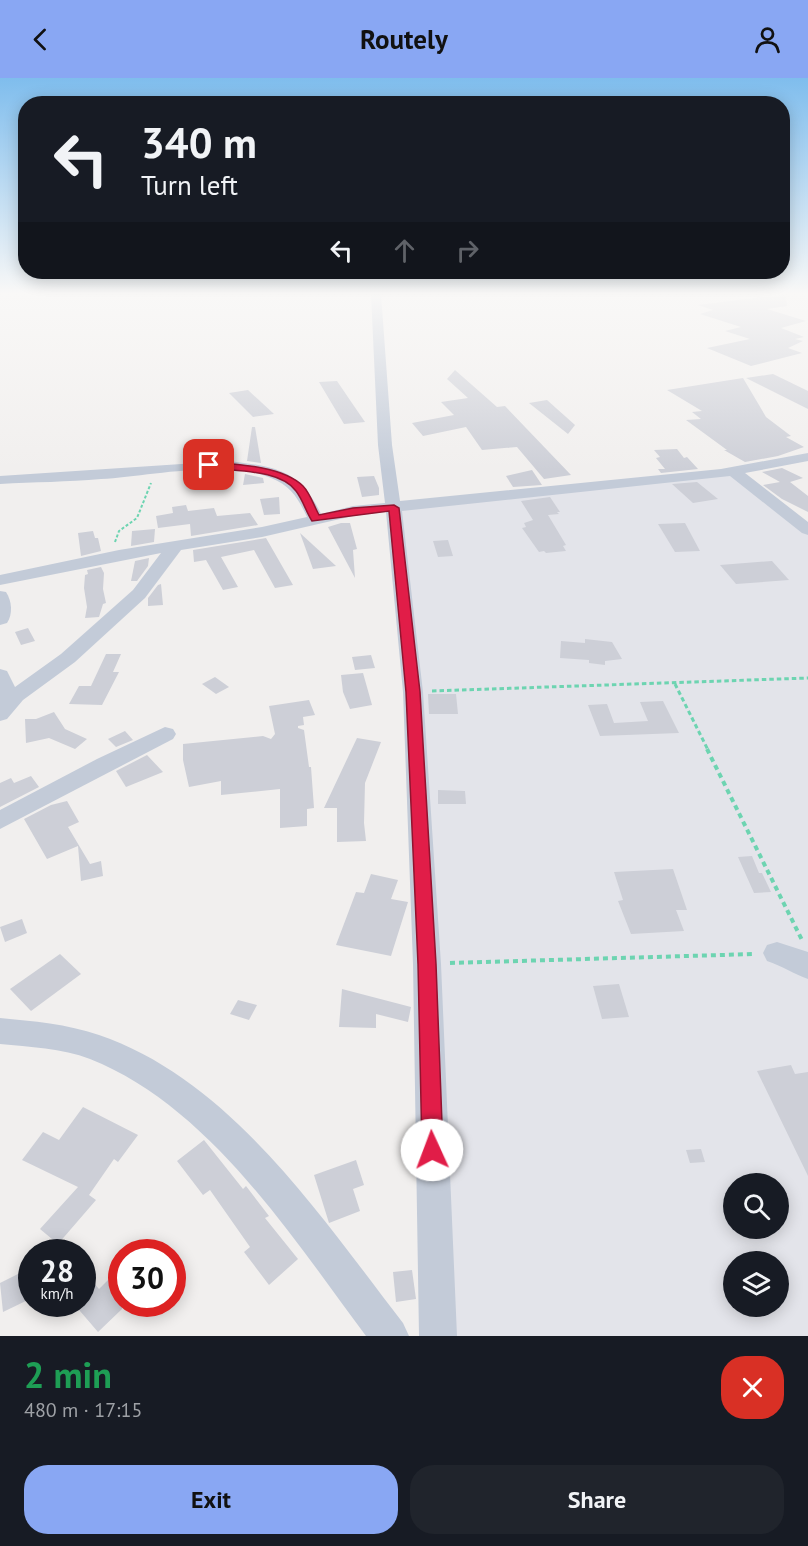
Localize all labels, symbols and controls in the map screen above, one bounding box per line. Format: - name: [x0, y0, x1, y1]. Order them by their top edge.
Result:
- text: Routely: [360, 22, 448, 56]
- icon: back: [24, 23, 57, 56]
- icon: person: [751, 23, 784, 56]
- text: 340 m: [141, 115, 257, 170]
- icon: left: [42, 120, 120, 198]
- text: Turn left: [141, 168, 238, 202]
- icon: left: [325, 234, 358, 267]
- icon: ahead: [388, 234, 421, 267]
- icon: right: [451, 234, 484, 267]
- pin: [183, 439, 234, 490]
- icon: arrive: [192, 448, 225, 481]
- position arrow: [400, 1118, 464, 1182]
- map controls: [723, 1173, 789, 1317]
- button: search: [723, 1173, 789, 1239]
- speed limit sign: 30: [108, 1239, 186, 1317]
- text: 28: [40, 1251, 74, 1290]
- button: layers: [723, 1251, 789, 1317]
- text: km/h: [41, 1284, 73, 1303]
- text: 2 min: [24, 1351, 112, 1398]
- button: close: [721, 1356, 784, 1419]
- text: 480 m · 17:15: [24, 1397, 142, 1423]
- button: Exit: [24, 1465, 398, 1534]
- button: Share: [410, 1465, 784, 1534]

